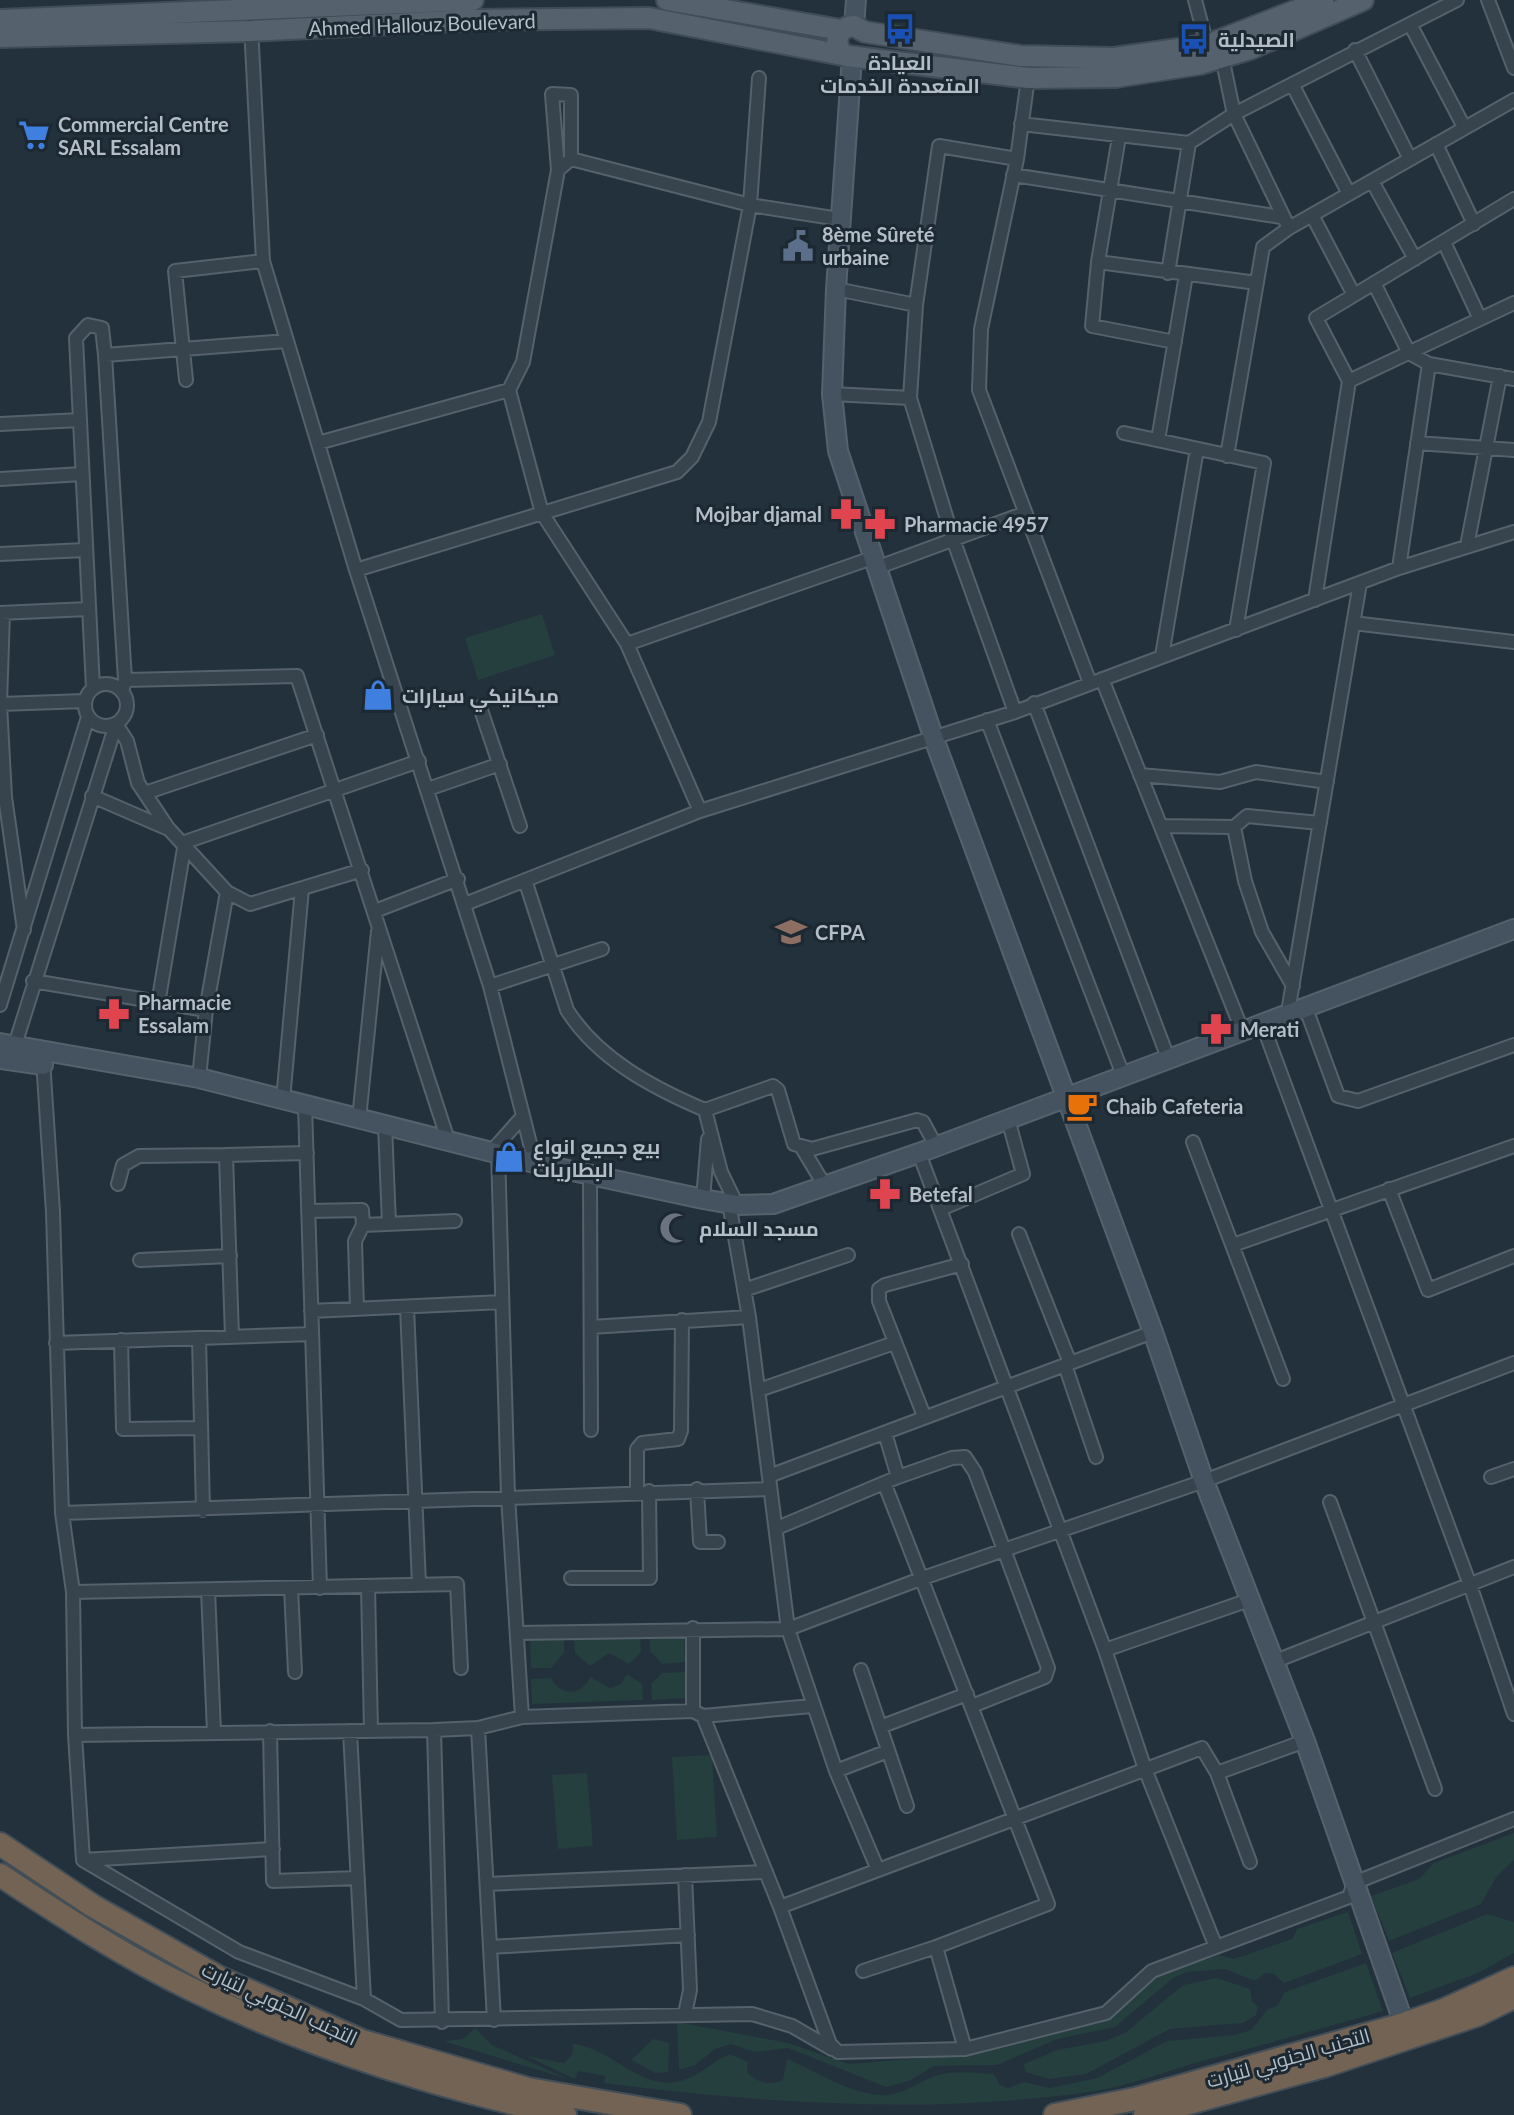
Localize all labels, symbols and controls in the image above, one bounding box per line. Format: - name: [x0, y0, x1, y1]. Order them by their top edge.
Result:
- street label: Ahmed Hallouz Boulevard: [308, 8, 536, 40]
- bus stop icon: العيادة المتعددة الخدمات: [883, 12, 917, 46]
- bus stop icon: الصيدلية: [1177, 22, 1211, 56]
- place label: الصيدلية: [1218, 27, 1295, 52]
- place label: العيادة المتعددة الخدمات: [820, 50, 980, 97]
- place label: Commercial Centre SARL Essalam: [58, 112, 229, 159]
- supermarket icon: Commercial Centre SARL Essalam: [17, 118, 51, 152]
- place label: 8ème Sûreté urbaine: [822, 222, 935, 269]
- public building icon: 8ème Sûreté urbaine: [781, 229, 815, 263]
- pharmacy icon: Mojbar djamal: [829, 497, 863, 531]
- place label: Mojbar djamal: [695, 502, 822, 526]
- pharmacy icon: Pharmacie 4957: [863, 507, 897, 541]
- place label: Pharmacie 4957: [904, 512, 1049, 536]
- shop icon: ميكانيكي سيارات: [361, 678, 395, 712]
- place label: ميكانيكي سيارات: [402, 683, 559, 712]
- school or university icon: CFPA: [774, 915, 808, 949]
- place label: CFPA: [815, 920, 865, 944]
- place label: Pharmacie Essalam: [138, 990, 232, 1037]
- pharmacy icon: Pharmacie Essalam: [97, 997, 131, 1031]
- pharmacy icon: Merati: [1199, 1012, 1233, 1046]
- place label: Merati: [1240, 1017, 1299, 1041]
- cafe icon: Chaib Cafeteria: [1065, 1089, 1099, 1123]
- place label: Chaib Cafeteria: [1106, 1094, 1243, 1118]
- place label: بيع جميع انواع البطاريات: [533, 1134, 660, 1182]
- shop icon: بيع جميع انواع البطاريات: [492, 1140, 526, 1174]
- pharmacy icon: Betefal: [868, 1177, 902, 1211]
- place label: Betefal: [909, 1182, 973, 1206]
- mosque icon: مسجد السلام: [658, 1211, 692, 1245]
- place label: مسجد السلام: [699, 1216, 819, 1243]
- street label: التجنب الجنوبي لتيارت: [196, 1956, 362, 2054]
- street label: التجنب الجنوبي لتيارت: [1204, 2022, 1374, 2097]

